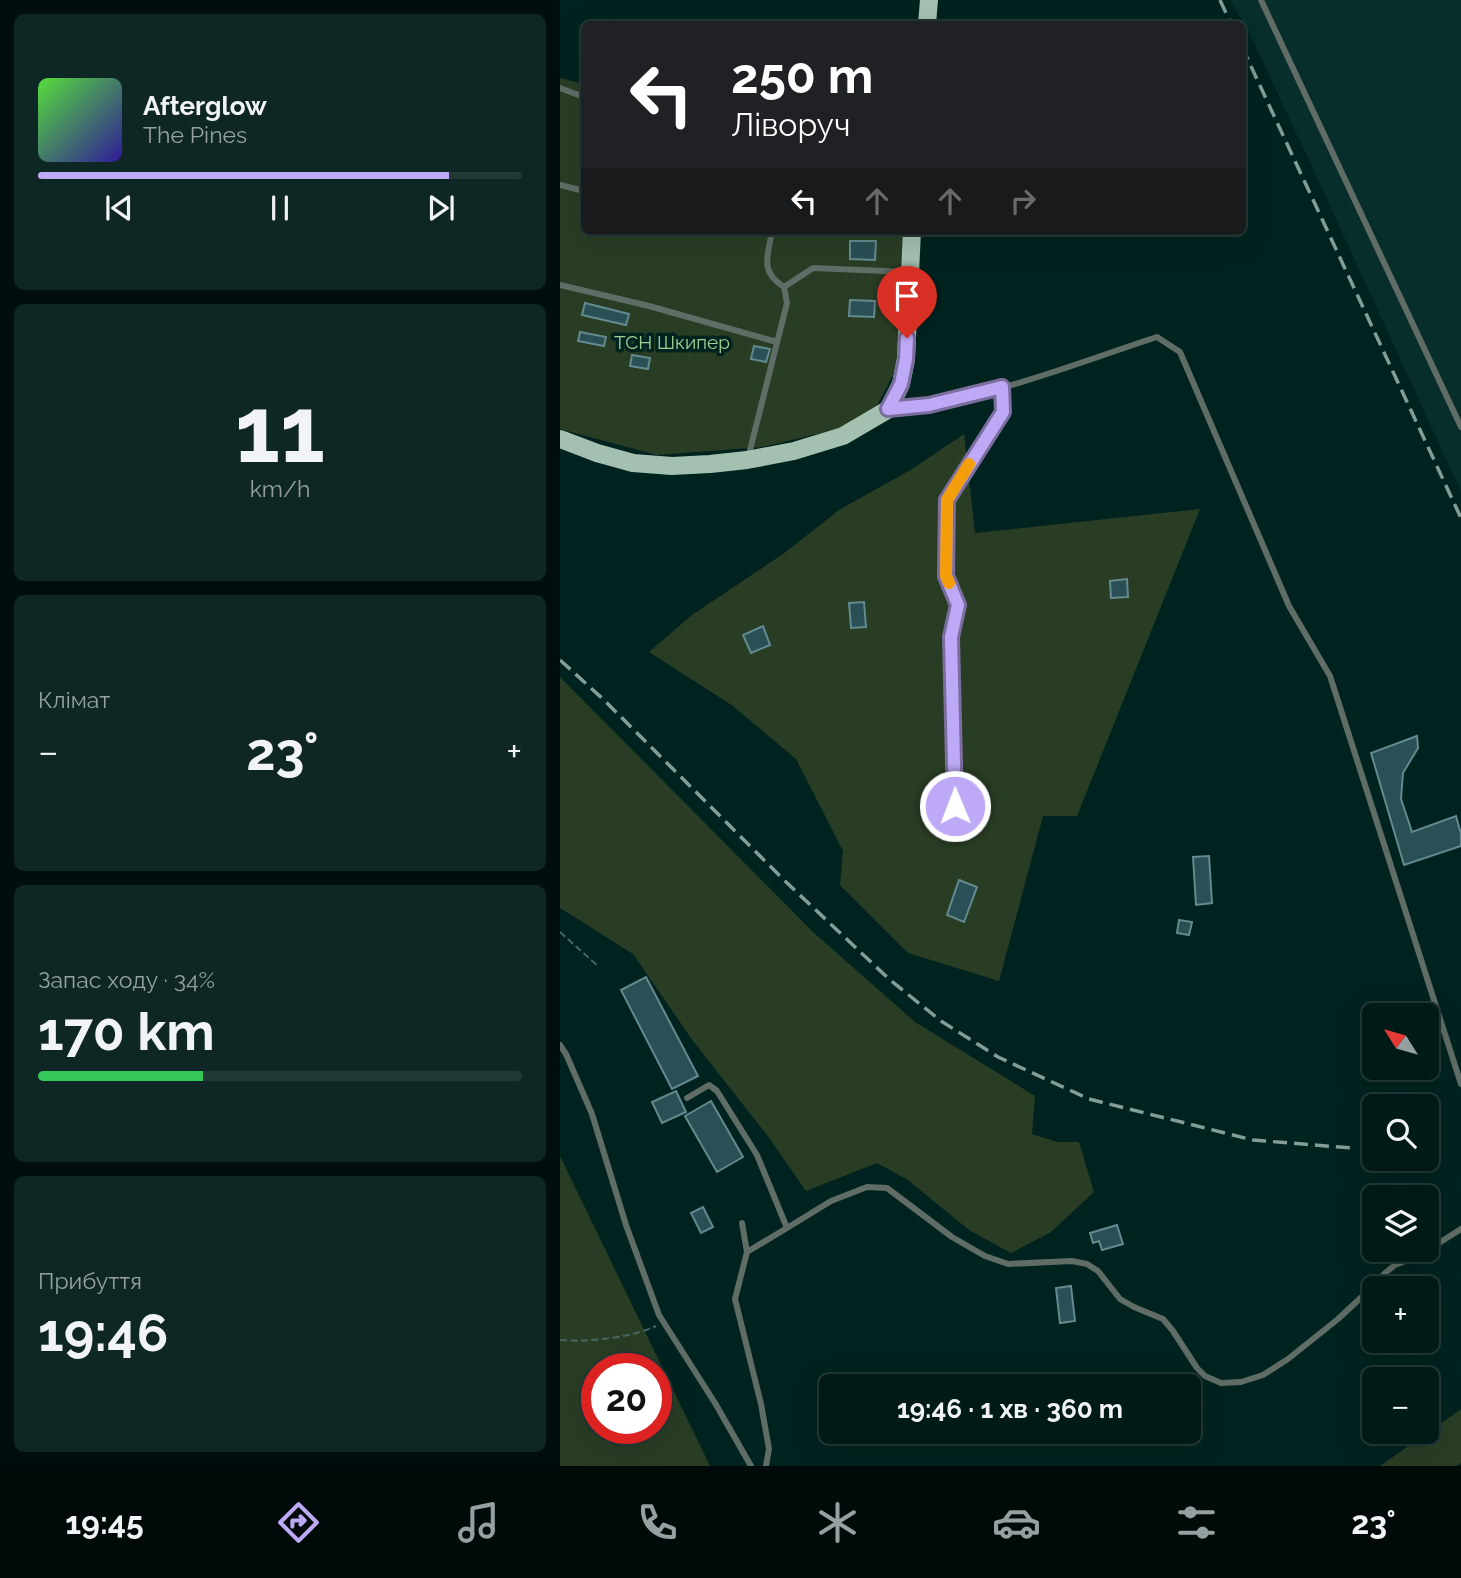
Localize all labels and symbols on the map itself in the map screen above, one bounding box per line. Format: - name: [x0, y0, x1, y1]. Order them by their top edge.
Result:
- pin: [877, 266, 937, 338]
- park label: ТСН Шкипер: [614, 331, 730, 353]
- position arrow: [918, 769, 992, 843]
- north arrow: [1362, 1003, 1438, 1080]
- speed limit sign: 20: [581, 1353, 672, 1444]

